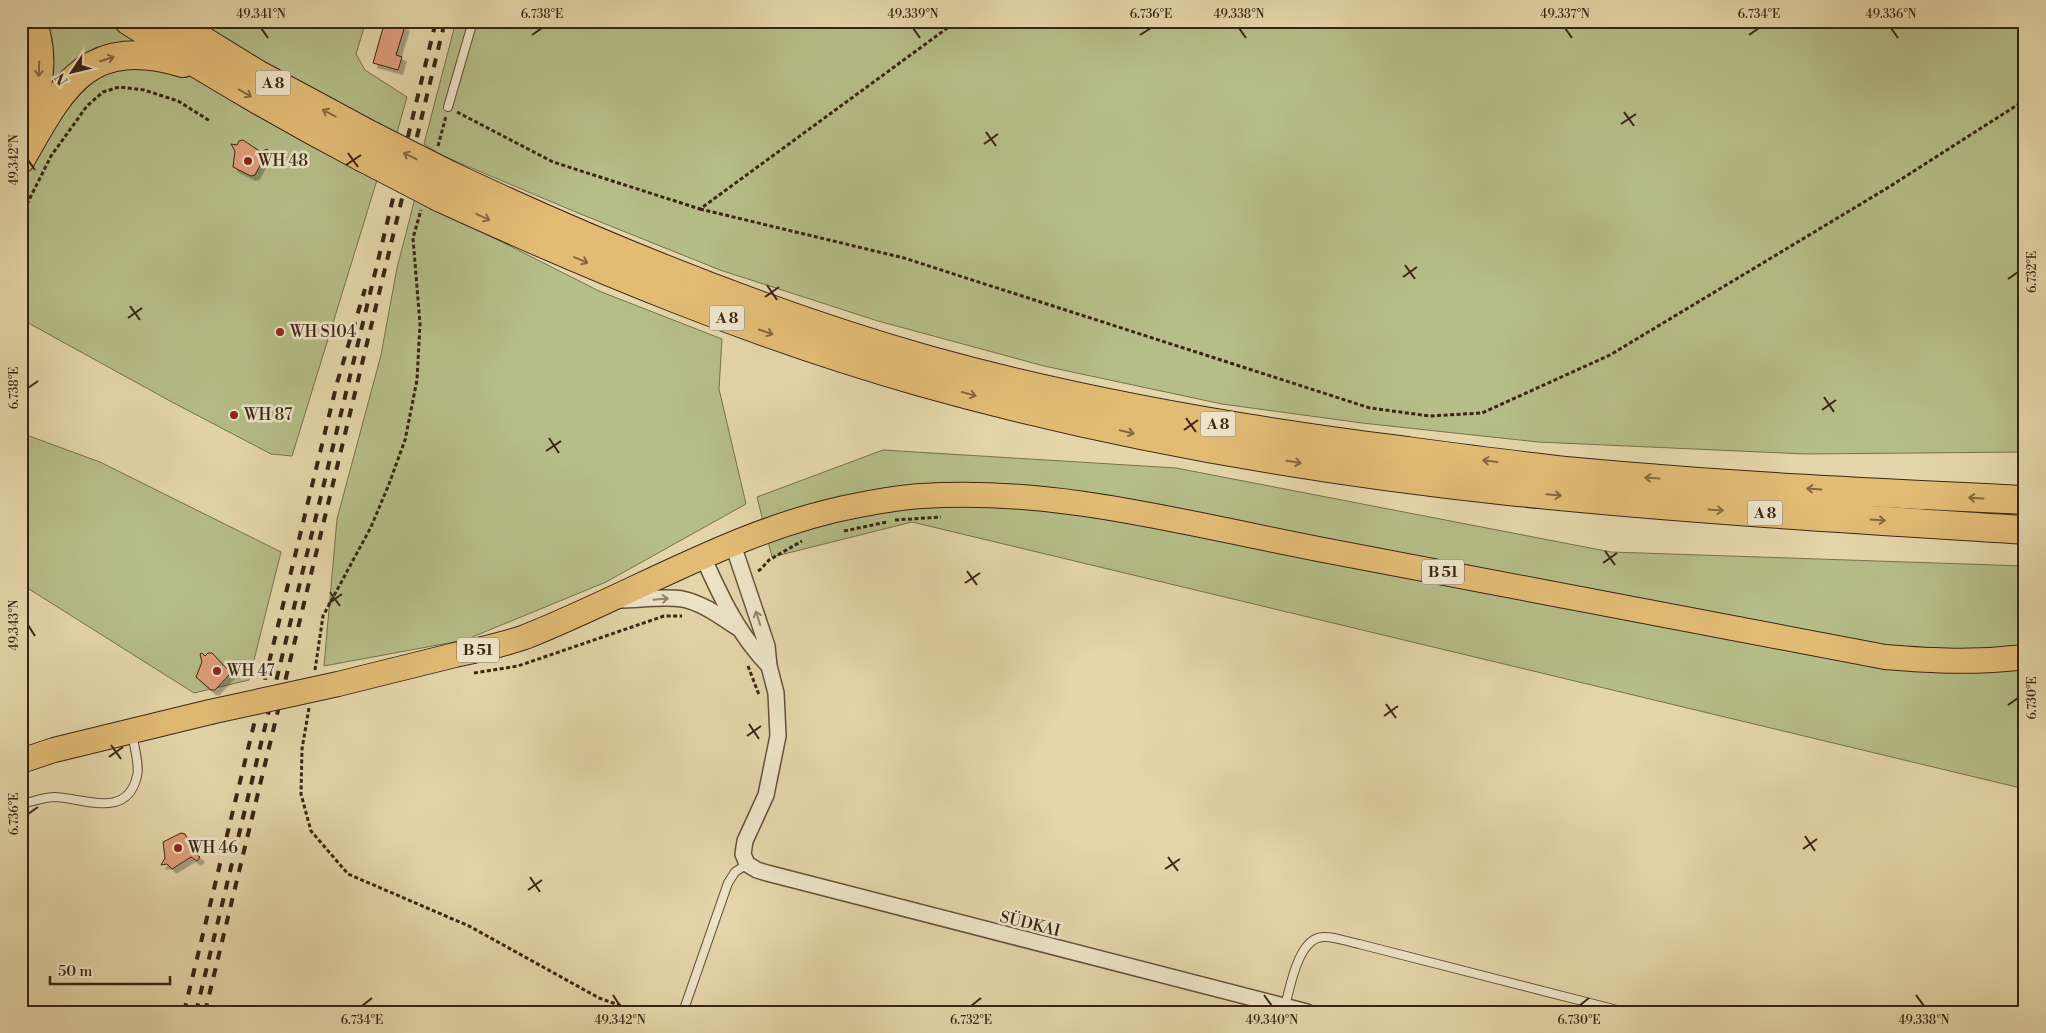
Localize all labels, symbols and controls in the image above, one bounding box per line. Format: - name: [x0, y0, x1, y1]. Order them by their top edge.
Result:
- text: 49.341°N: [236, 7, 286, 22]
- text: 6.738°E: [521, 7, 563, 22]
- text: 49.339°N: [888, 7, 939, 22]
- text: 6.736°E: [1130, 7, 1172, 22]
- text: 49.338°N: [1213, 7, 1265, 22]
- text: 49.337°N: [1540, 7, 1590, 22]
- text: 6.734°E: [1738, 7, 1780, 22]
- text: 49.336°N: [1866, 7, 1917, 22]
- north arrow: [48, 48, 98, 98]
- one-way arrow: [99, 53, 115, 63]
- one-way arrow: [34, 60, 44, 77]
- text: N: [52, 69, 73, 89]
- road number: A 8: [256, 70, 290, 96]
- one-way arrow: [238, 89, 252, 99]
- one-way arrow: [322, 108, 337, 117]
- text: 49.342°N: [7, 134, 22, 186]
- place label: WH 48: [257, 151, 308, 171]
- one-way arrow: [403, 151, 418, 161]
- marker: WH 48: [242, 155, 254, 167]
- one-way arrow: [476, 213, 491, 223]
- text: 6.732°E: [2025, 251, 2040, 293]
- one-way arrow: [574, 257, 589, 266]
- road number: A 8: [710, 306, 744, 330]
- place label: WH S104: [289, 322, 357, 342]
- marker: WH S104: [274, 326, 286, 338]
- one-way arrow: [757, 328, 773, 337]
- text: 6.738°E: [7, 367, 22, 409]
- one-way arrow: [960, 390, 976, 399]
- place label: WH 87: [243, 405, 292, 425]
- marker: WH 87: [228, 409, 240, 421]
- road number: A 8: [1200, 412, 1236, 436]
- one-way arrow: [1118, 428, 1134, 437]
- one-way arrow: [1482, 456, 1498, 466]
- one-way arrow: [1286, 457, 1302, 467]
- one-way arrow: [1644, 473, 1660, 482]
- one-way arrow: [1806, 484, 1822, 493]
- one-way arrow: [1546, 491, 1562, 500]
- one-way arrow: [1968, 493, 1984, 503]
- road number: A 8: [1748, 500, 1782, 526]
- one-way arrow: [1708, 505, 1724, 514]
- one-way arrow: [1870, 516, 1886, 525]
- road number: B 51: [1422, 560, 1464, 584]
- one-way arrow: [652, 594, 668, 603]
- text: 49.343°N: [7, 599, 22, 651]
- one-way arrow: [753, 611, 762, 627]
- road number: B 51: [457, 638, 499, 662]
- place label: WH 47: [226, 661, 275, 681]
- marker: WH 47: [211, 665, 223, 677]
- text: 6.730°E: [2025, 676, 2040, 720]
- text: 6.736°E: [7, 793, 22, 835]
- place label: WH 46: [187, 838, 238, 858]
- marker: WH 46: [172, 842, 184, 854]
- street label: SÜDKAI: [998, 905, 1063, 941]
- scale bar: [50, 953, 170, 985]
- text: 50 m: [58, 962, 92, 981]
- text: 6.734°E: [341, 1013, 383, 1028]
- text: 49.342°N: [594, 1013, 646, 1028]
- text: 6.732°E: [950, 1013, 992, 1028]
- text: 49.340°N: [1246, 1013, 1298, 1028]
- text: 6.730°E: [1557, 1013, 1601, 1028]
- text: 49.338°N: [1898, 1013, 1950, 1028]

